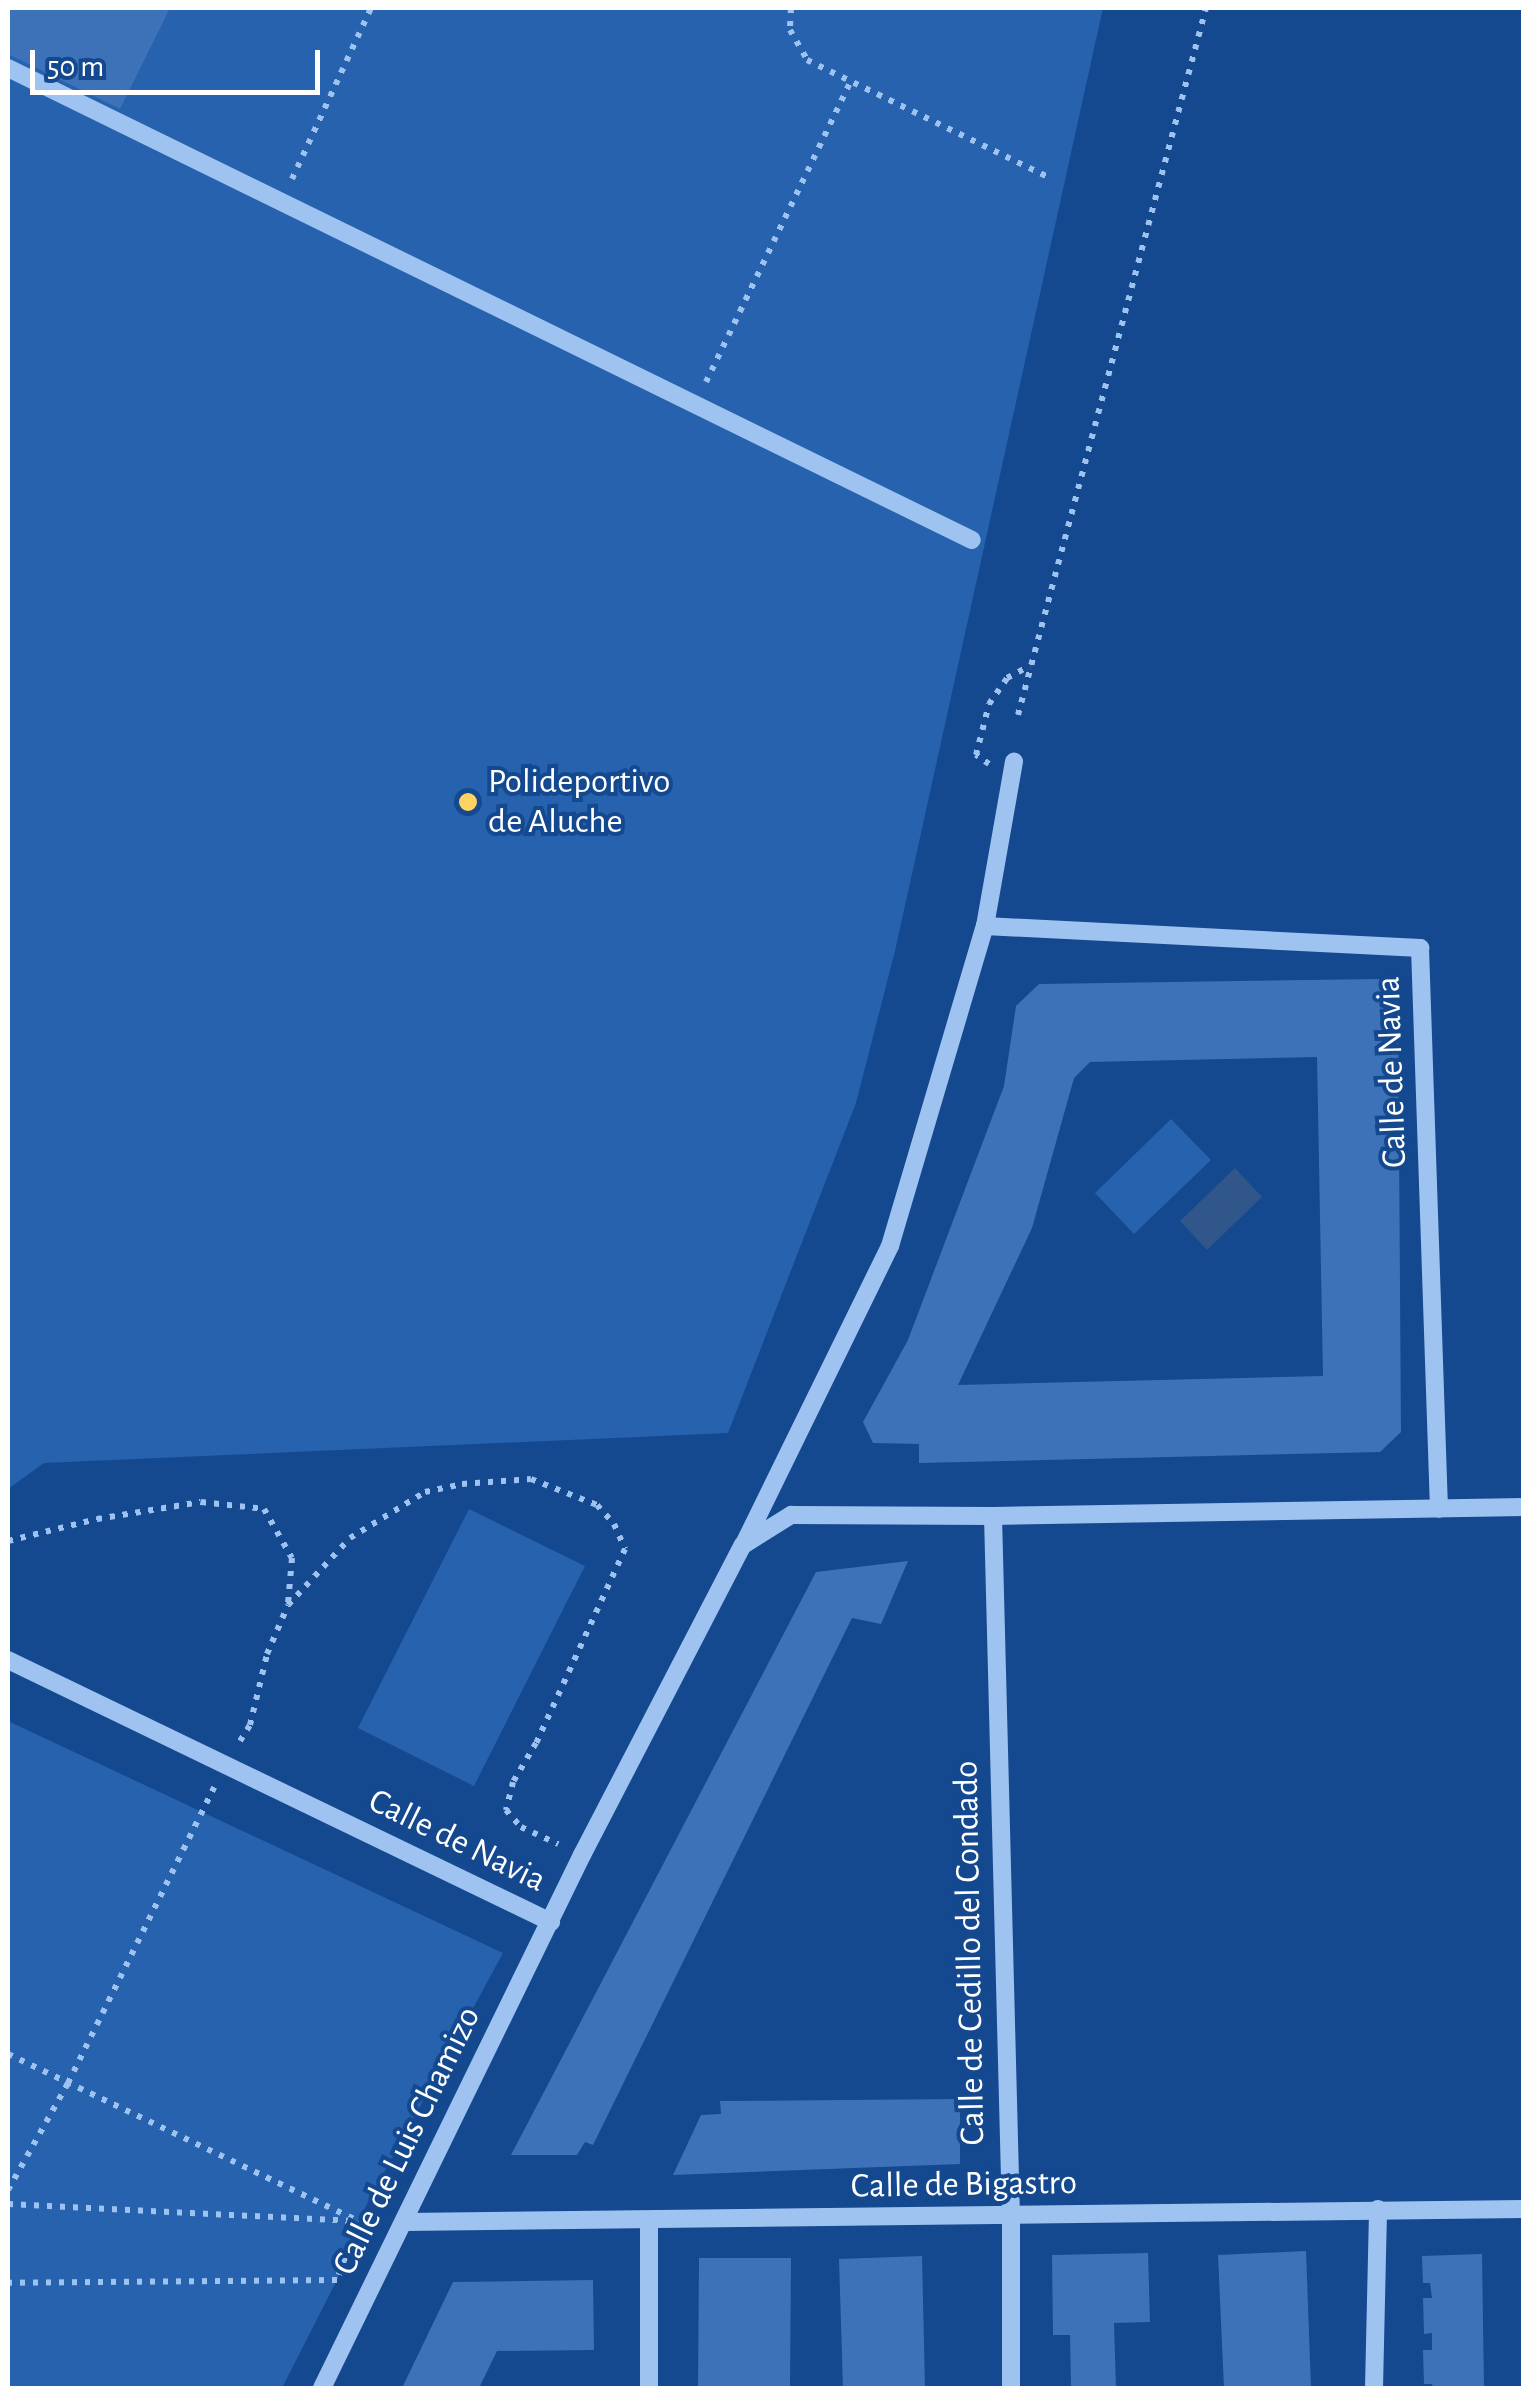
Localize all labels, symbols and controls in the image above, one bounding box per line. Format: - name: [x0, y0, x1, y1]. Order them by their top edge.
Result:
- scale bar: [35, 30, 325, 92]
- text: 50 m: [47, 52, 104, 82]
- place label: Polideportivo de Aluche: [488, 761, 670, 843]
- marker: Polideportivo de Aluche: [457, 791, 479, 813]
- street label: Calle de Navia: [1368, 975, 1416, 1169]
- street label: Calle de Cedillo del Condado: [946, 1760, 994, 2146]
- street label: Calle de Navia: [362, 1780, 552, 1902]
- street label: Calle de Luis Chamizo: [324, 2000, 490, 2282]
- street label: Calle de Bigastro: [851, 2162, 1077, 2208]

